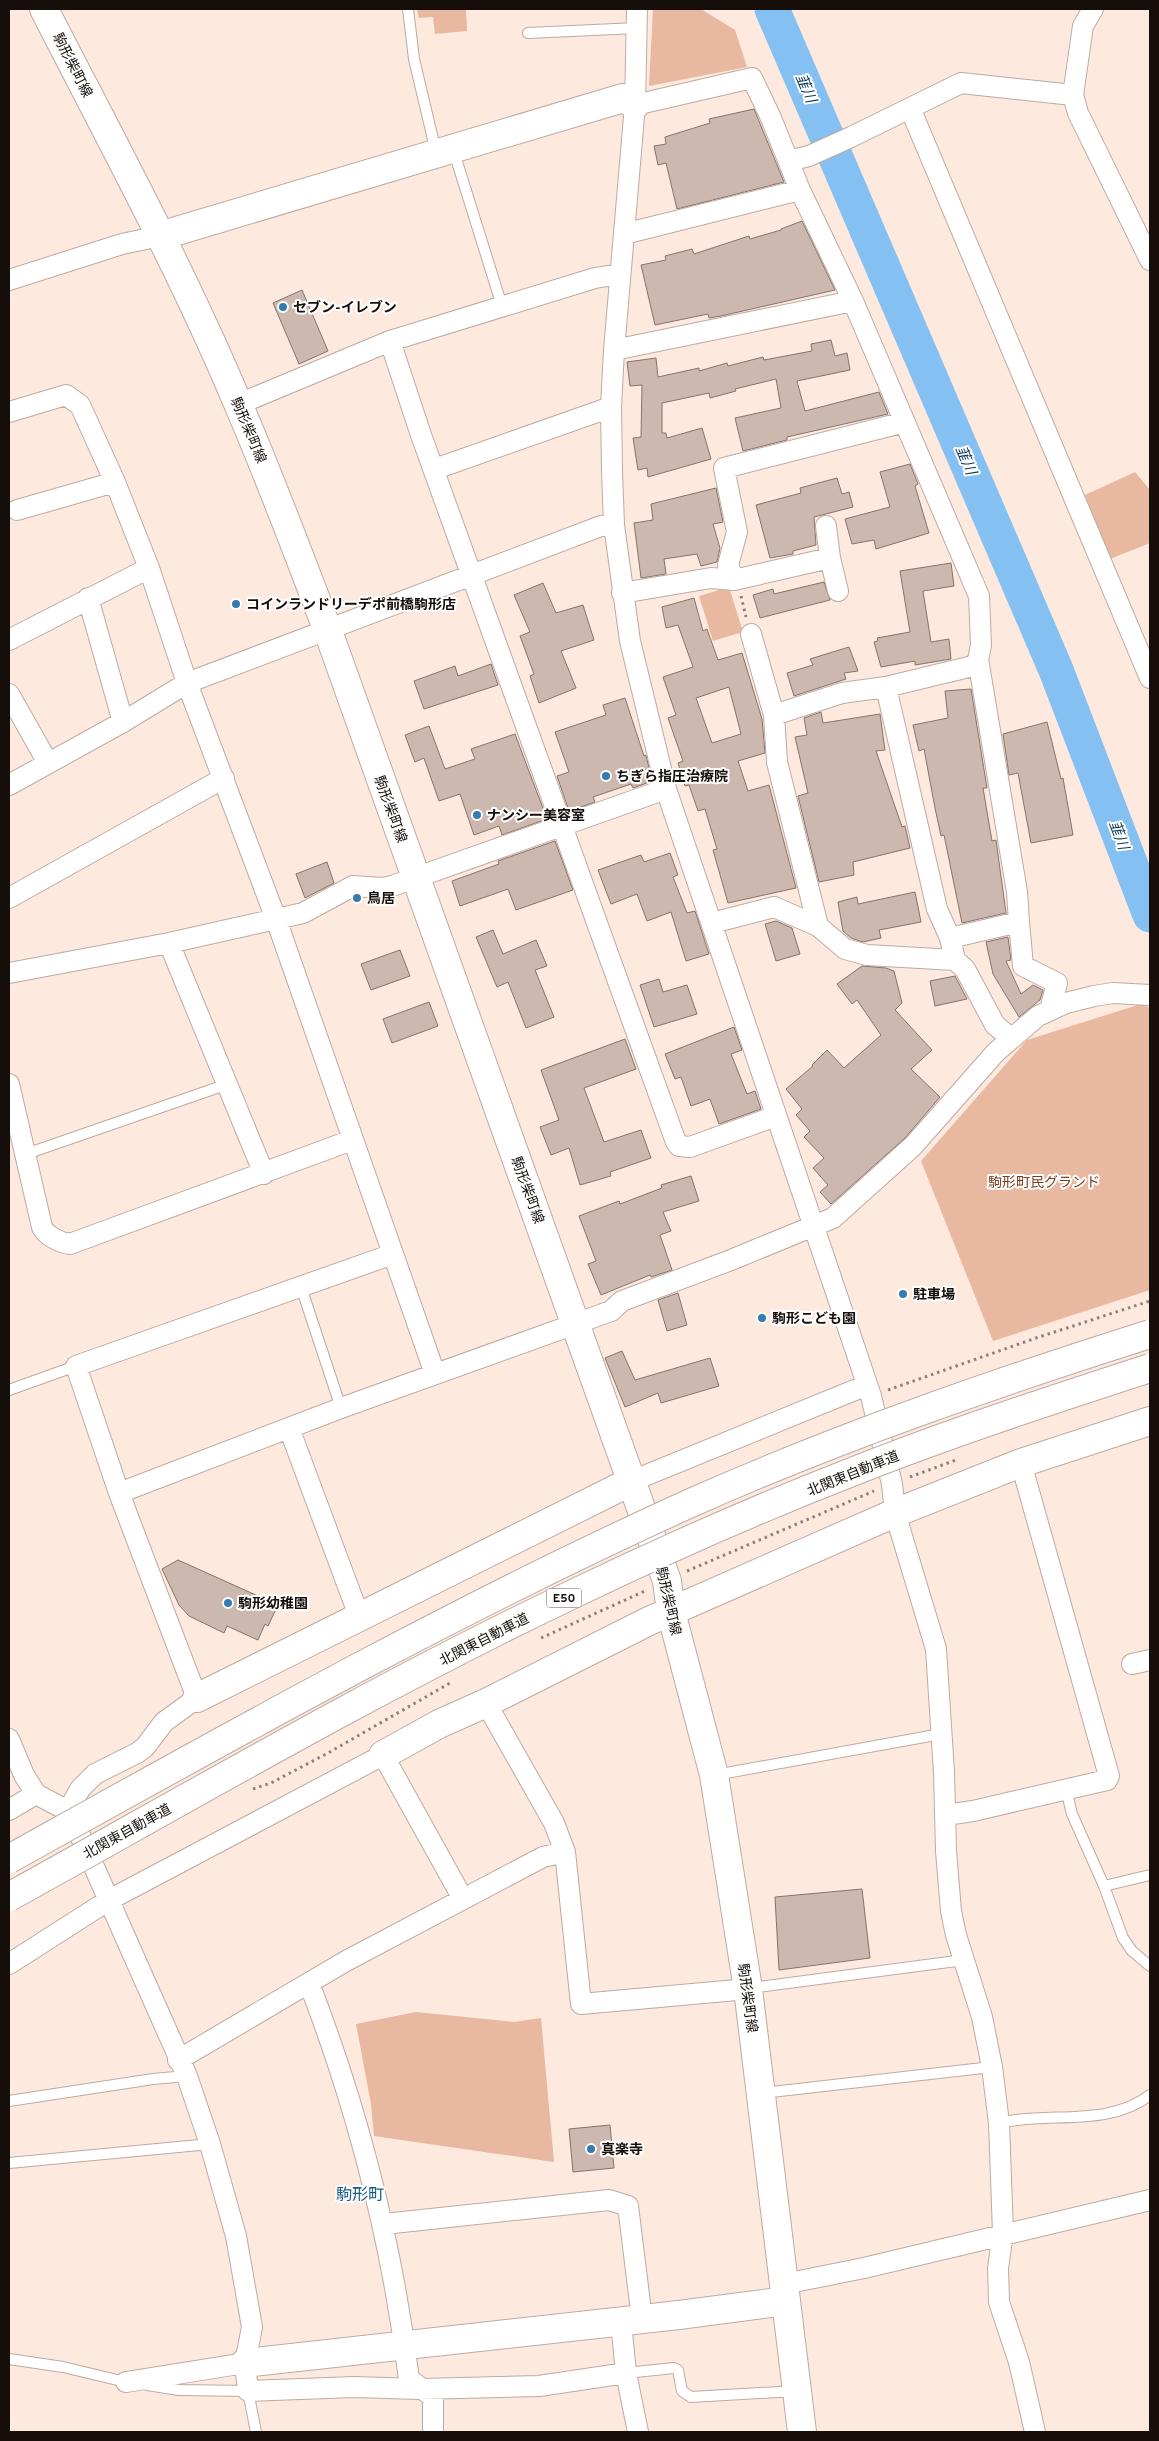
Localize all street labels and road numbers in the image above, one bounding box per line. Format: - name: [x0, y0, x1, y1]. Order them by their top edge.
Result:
- street label: 駒形柴町線: [48, 31, 95, 101]
- street label: 駒形柴町線: [226, 395, 269, 466]
- street label: 駒形柴町線: [370, 774, 410, 845]
- street label: 駒形柴町線: [507, 1155, 547, 1226]
- street label: 北関東自動車道: [805, 1447, 902, 1501]
- street label: 駒形柴町線: [651, 1565, 684, 1637]
- road number: E50: [546, 1589, 582, 1608]
- street label: 北関東自動車道: [437, 1610, 532, 1670]
- street label: 北関東自動車道: [80, 1800, 175, 1864]
- street label: 駒形柴町線: [733, 1962, 760, 2034]

